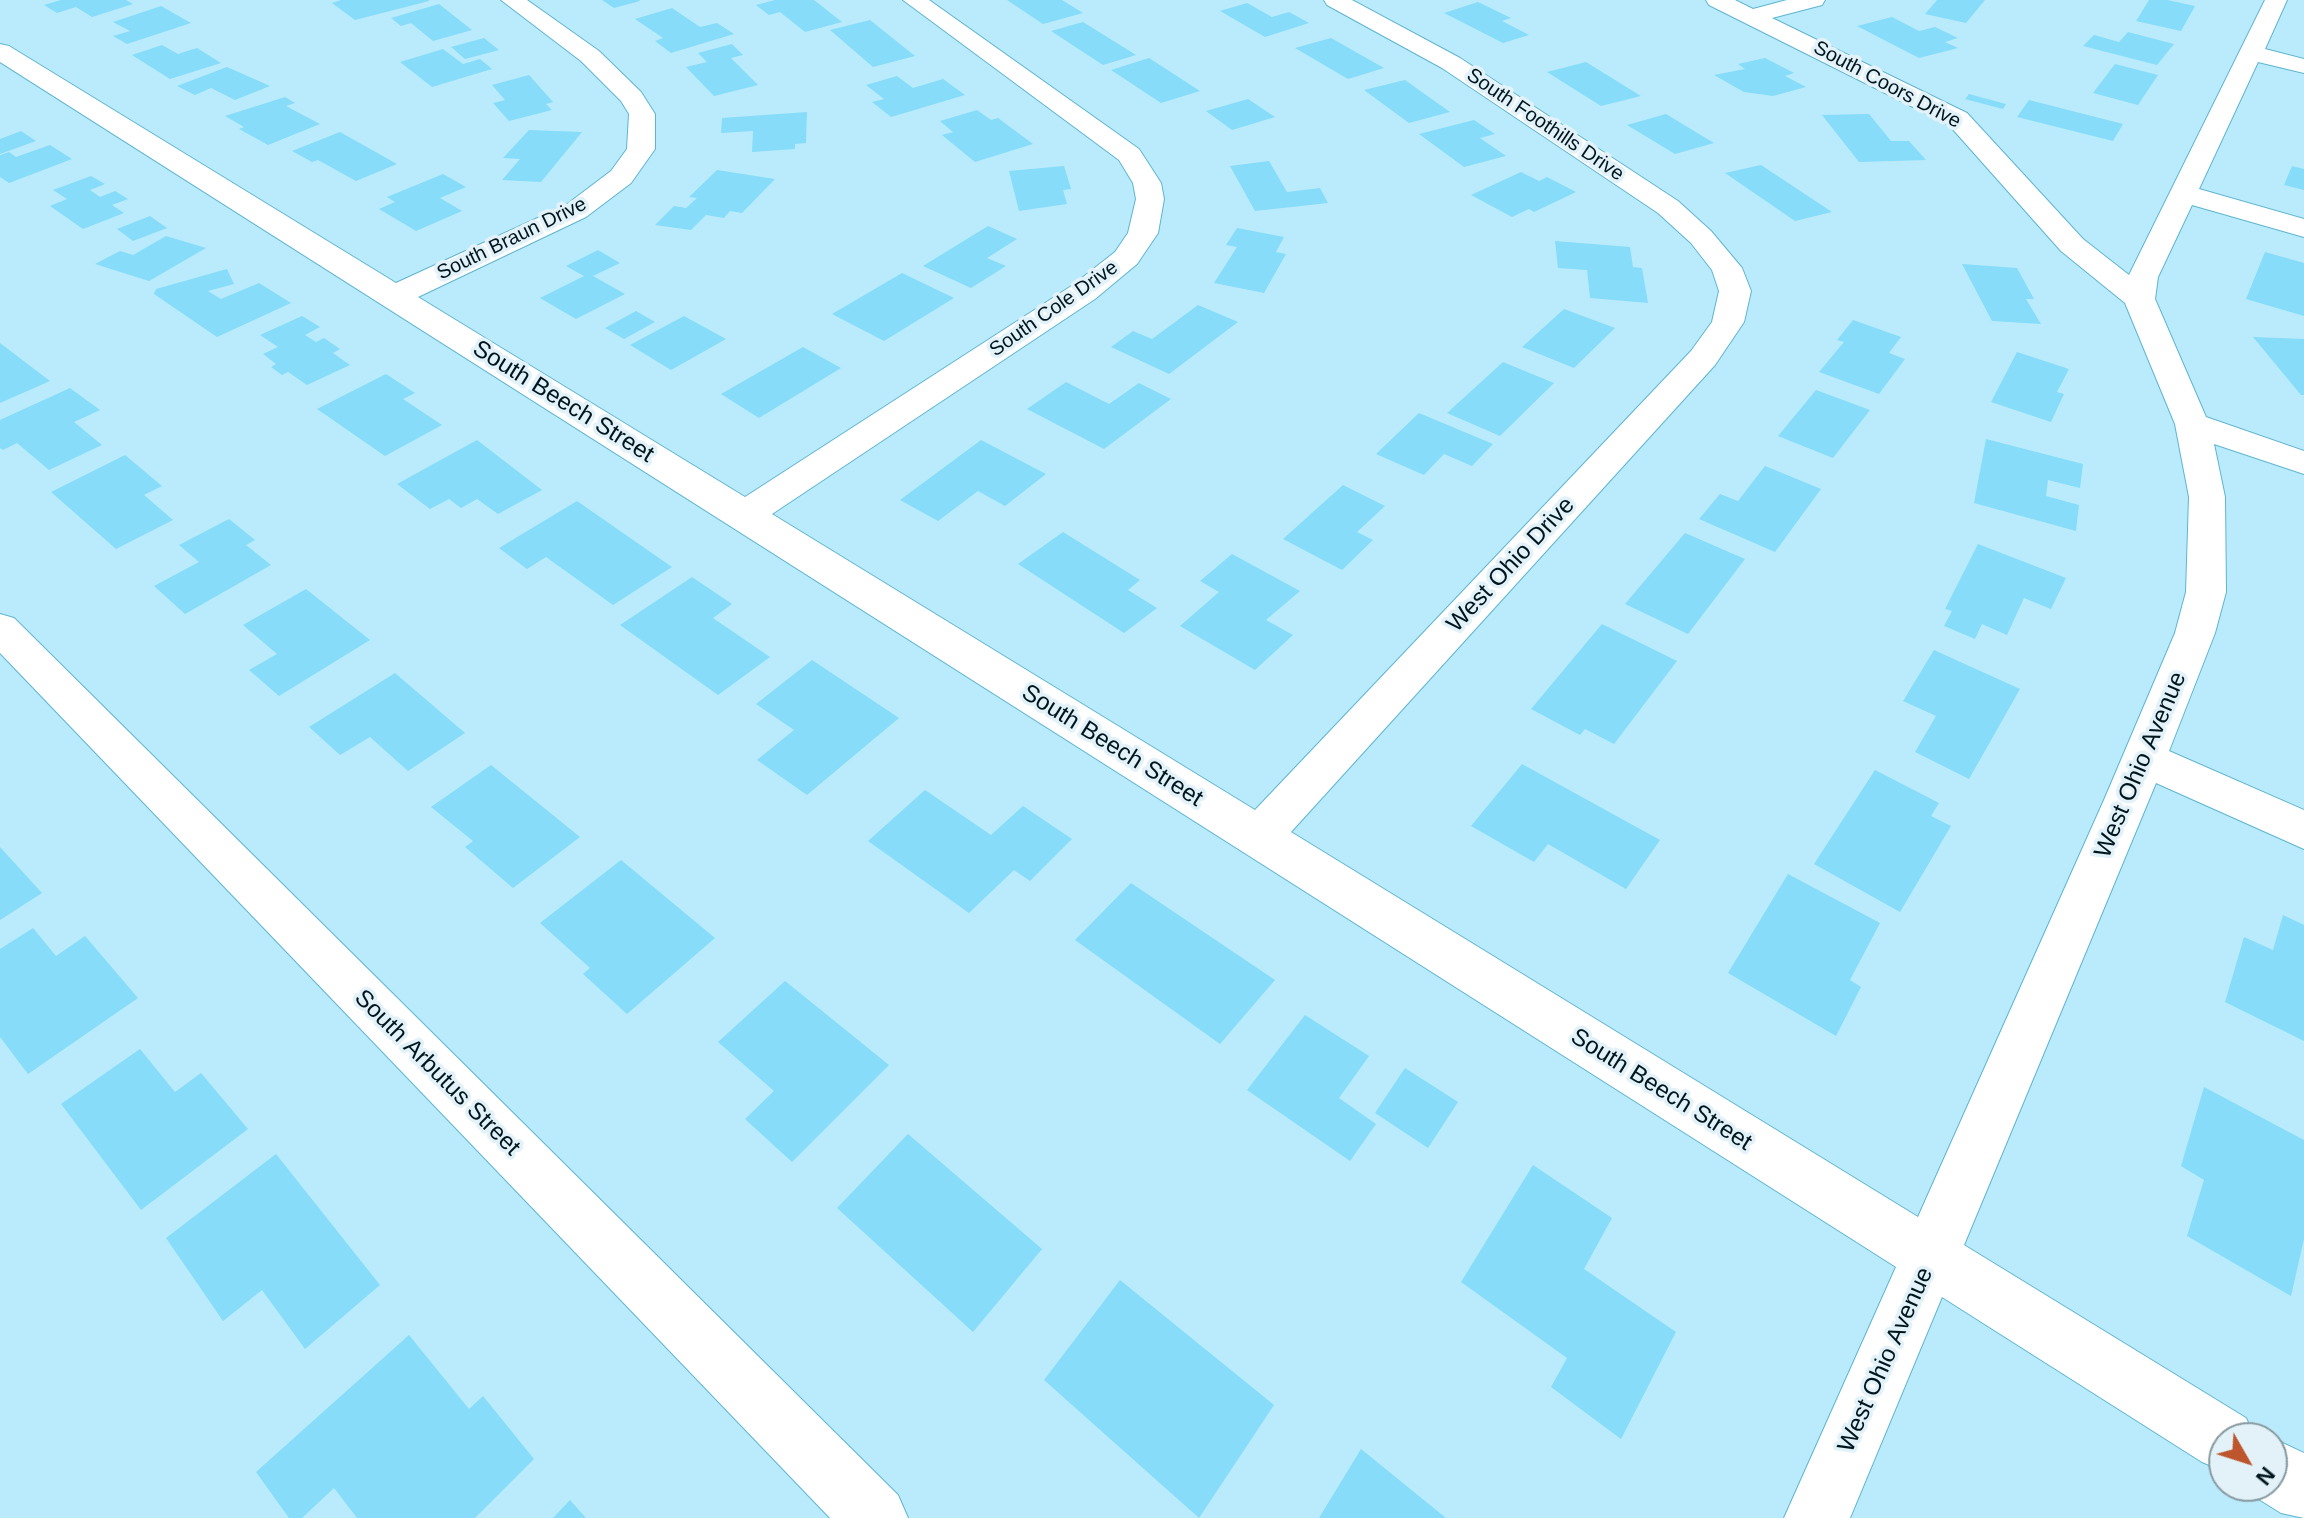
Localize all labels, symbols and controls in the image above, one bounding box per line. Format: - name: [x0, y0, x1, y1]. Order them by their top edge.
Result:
- street label: South Coors Drive: [1809, 36, 1965, 134]
- street label: South Foothills Drive: [1462, 63, 1628, 187]
- street label: South Braun Drive: [433, 192, 591, 286]
- street label: South Cole Drive: [985, 256, 1123, 362]
- street label: South Beech Street: [467, 335, 659, 469]
- street label: West Ohio Drive: [1441, 491, 1581, 639]
- street label: West Ohio Avenue: [2089, 668, 2193, 862]
- street label: South Beech Street: [1016, 679, 1208, 813]
- street label: South Arbutus Street: [348, 984, 526, 1162]
- street label: South Beech Street: [1565, 1023, 1757, 1157]
- street label: West Ohio Avenue: [1832, 1263, 1940, 1457]
- north arrow: [2208, 1422, 2288, 1502]
- text: N: [2251, 1462, 2280, 1490]

